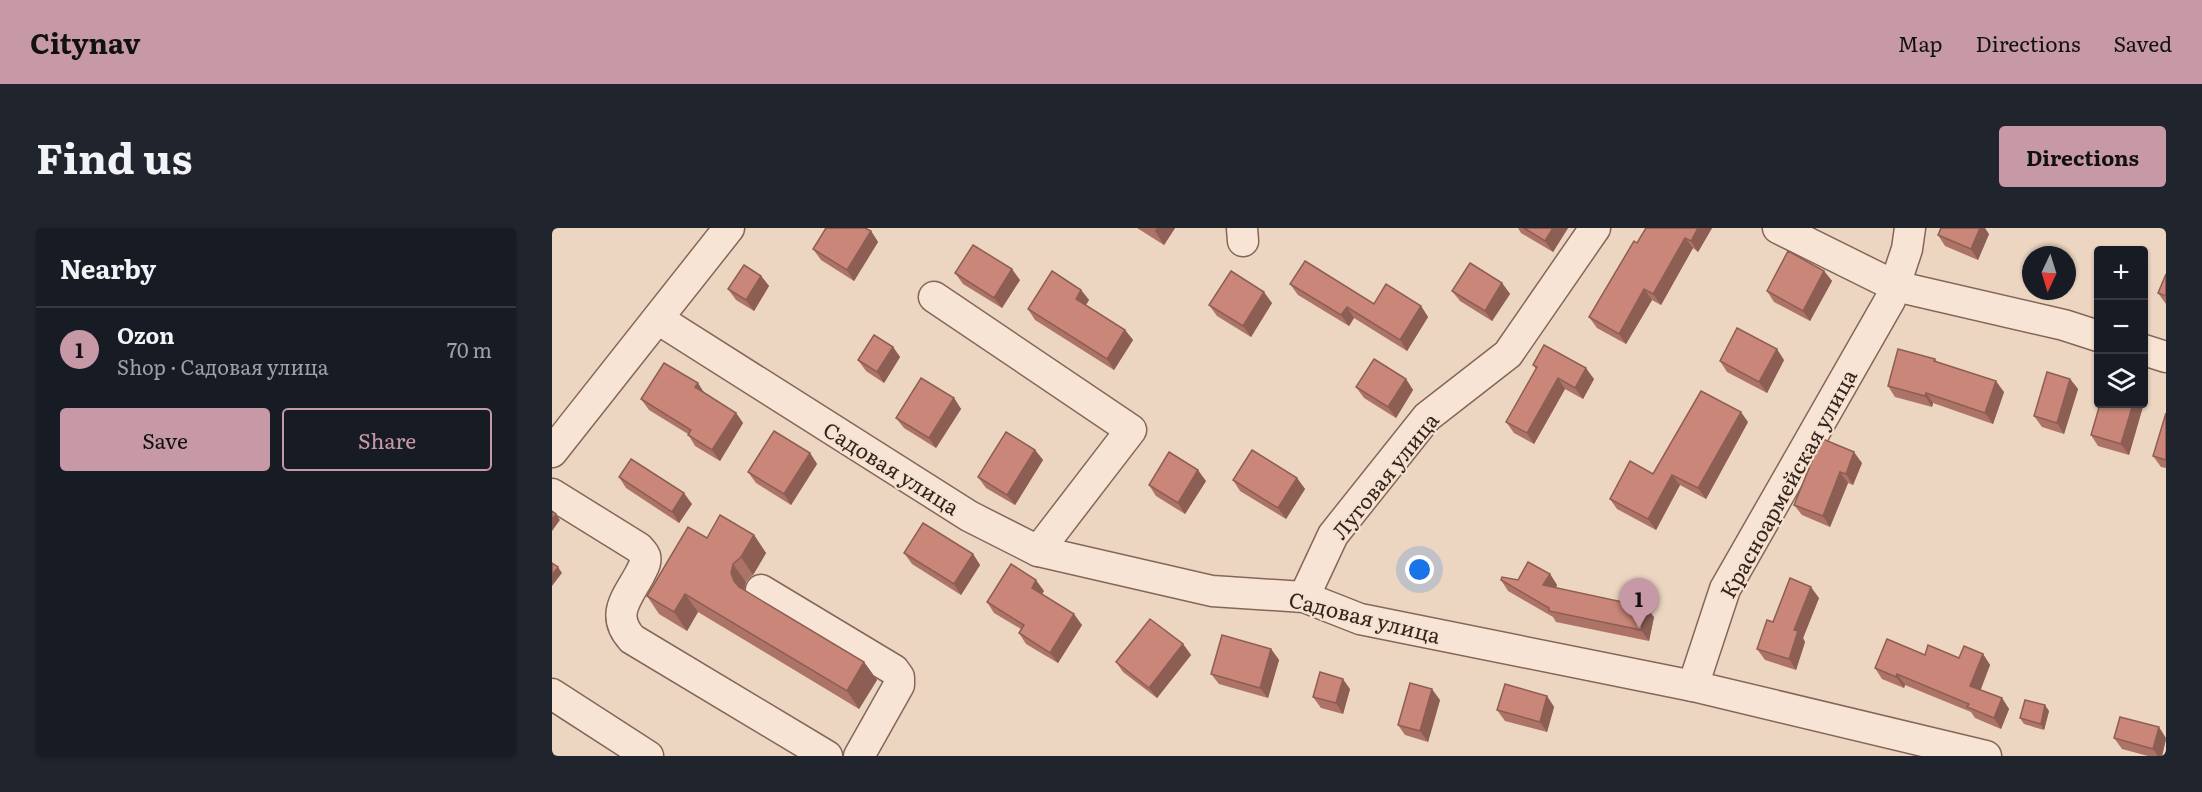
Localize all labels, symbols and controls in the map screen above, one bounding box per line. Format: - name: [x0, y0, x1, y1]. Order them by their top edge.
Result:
- text: Citynav: [30, 21, 140, 63]
- text: Map: [1898, 27, 1943, 58]
- text: Directions: [1976, 27, 2081, 58]
- text: Saved: [2114, 27, 2172, 58]
- text: Find us: [36, 125, 193, 187]
- button: Directions: [1999, 126, 2166, 187]
- north arrow: [2022, 246, 2076, 300]
- map controls: [2094, 246, 2148, 408]
- button: +: [2094, 246, 2148, 300]
- text: Nearby: [60, 248, 156, 287]
- button: −: [2094, 300, 2148, 354]
- text: Ozon: [117, 318, 174, 351]
- text: 1: [75, 334, 84, 364]
- text: 70 m: [447, 334, 492, 364]
- text: Shop · Садовая улица: [117, 351, 328, 381]
- button: layers: [2094, 354, 2148, 408]
- street label: Красноармейская улица: [1711, 362, 1863, 603]
- street label: Луговая улица: [1323, 405, 1445, 545]
- button: Save: [60, 408, 270, 471]
- button: Share: [282, 408, 492, 471]
- street label: Садовая улица: [818, 413, 967, 522]
- your location: [1405, 555, 1434, 584]
- pin: 1: [1620, 578, 1658, 628]
- street label: Садовая улица: [1286, 582, 1445, 650]

